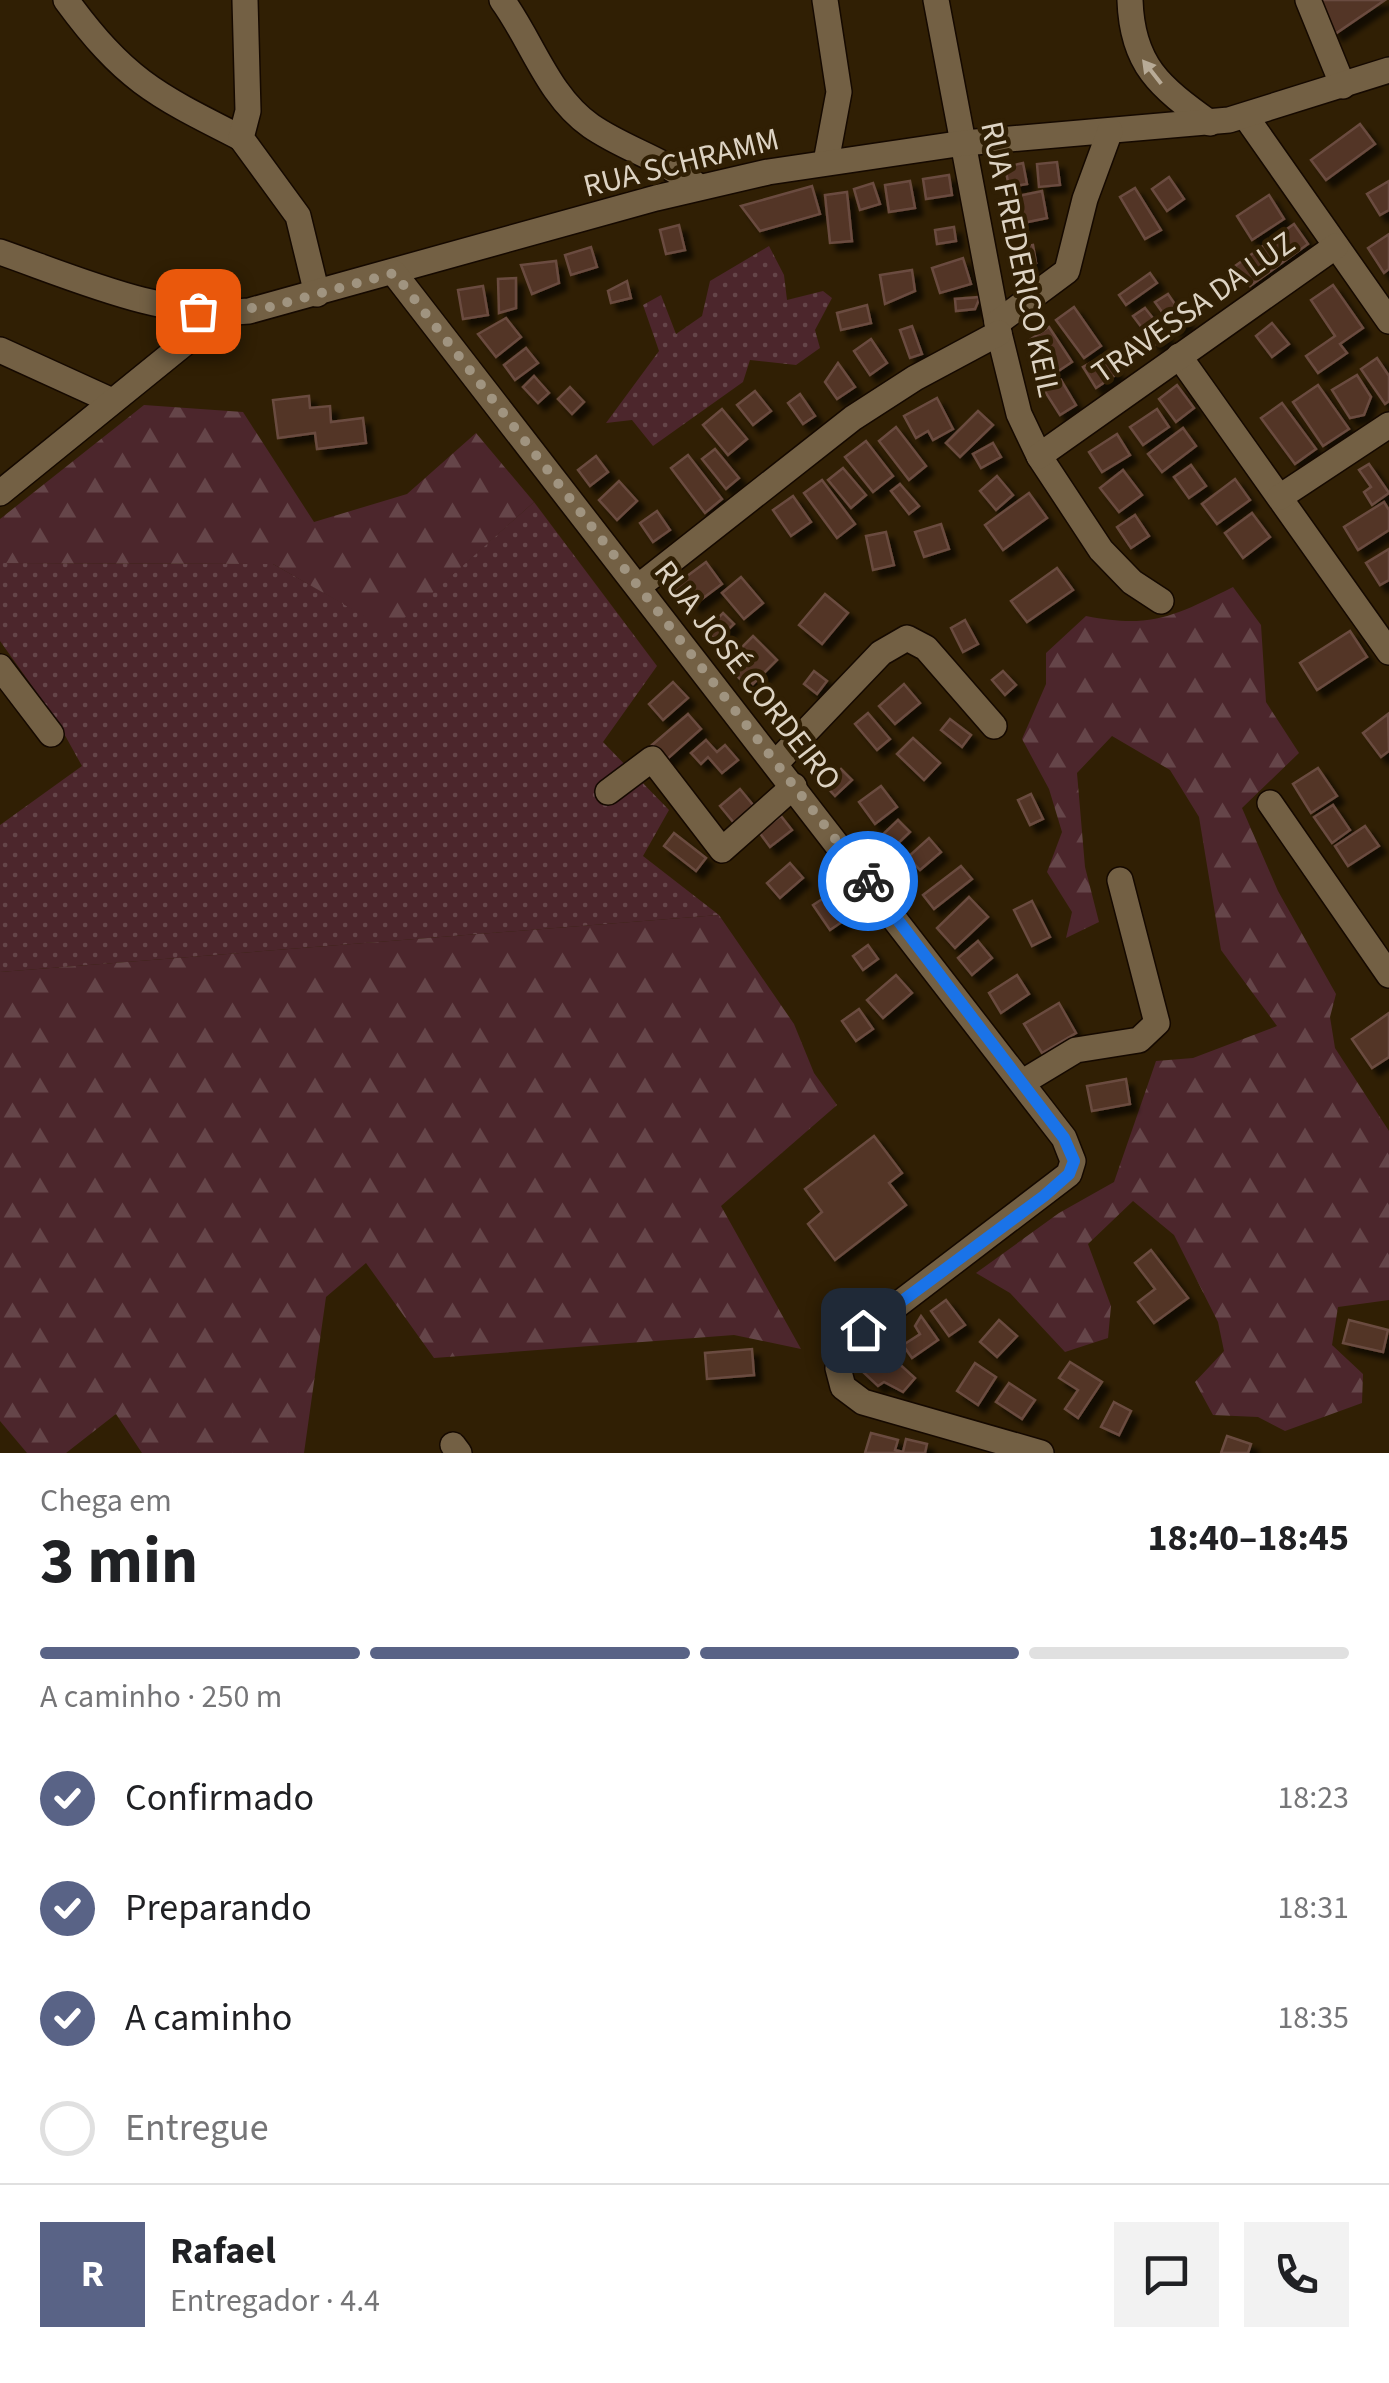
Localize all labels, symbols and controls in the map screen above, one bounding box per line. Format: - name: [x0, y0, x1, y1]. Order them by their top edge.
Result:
- one-way arrow: [1143, 59, 1163, 85]
- street label: RUA SCHRAMM: [578, 116, 784, 210]
- street label: RUA FREDERICO KEIL: [968, 117, 1072, 401]
- street label: TRAVESSA DA LUZ: [1083, 221, 1305, 395]
- pin: [156, 269, 241, 354]
- icon: bag: [171, 284, 226, 339]
- street label: RUA JOSÉ CORDEIRO: [643, 551, 852, 800]
- courier: [818, 831, 918, 931]
- icon: bike: [841, 854, 896, 909]
- pin: [821, 1288, 906, 1373]
- icon: home: [836, 1303, 891, 1358]
- text: Chega em: [40, 1478, 172, 1524]
- text: 18:40–18:45: [1147, 1511, 1349, 1565]
- text: 3 min: [40, 1515, 198, 1608]
- text: A caminho · 250 m: [40, 1674, 282, 1720]
- icon: check: [40, 1771, 95, 1826]
- text: Confirmado: [125, 1771, 314, 1825]
- text: 18:23: [1277, 1775, 1349, 1821]
- icon: check: [40, 1881, 95, 1936]
- text: Preparando: [125, 1881, 312, 1935]
- text: 18:31: [1277, 1885, 1349, 1931]
- icon: check: [40, 1991, 95, 2046]
- text: A caminho: [125, 1991, 292, 2045]
- text: 18:35: [1277, 1995, 1349, 2041]
- text: Entregue: [125, 2101, 269, 2155]
- button: chat: [1114, 2222, 1219, 2327]
- button: phone: [1244, 2222, 1349, 2327]
- text: Rafael: [170, 2224, 276, 2278]
- text: R: [81, 2247, 104, 2301]
- text: Entregador · 4.4: [170, 2278, 380, 2324]

